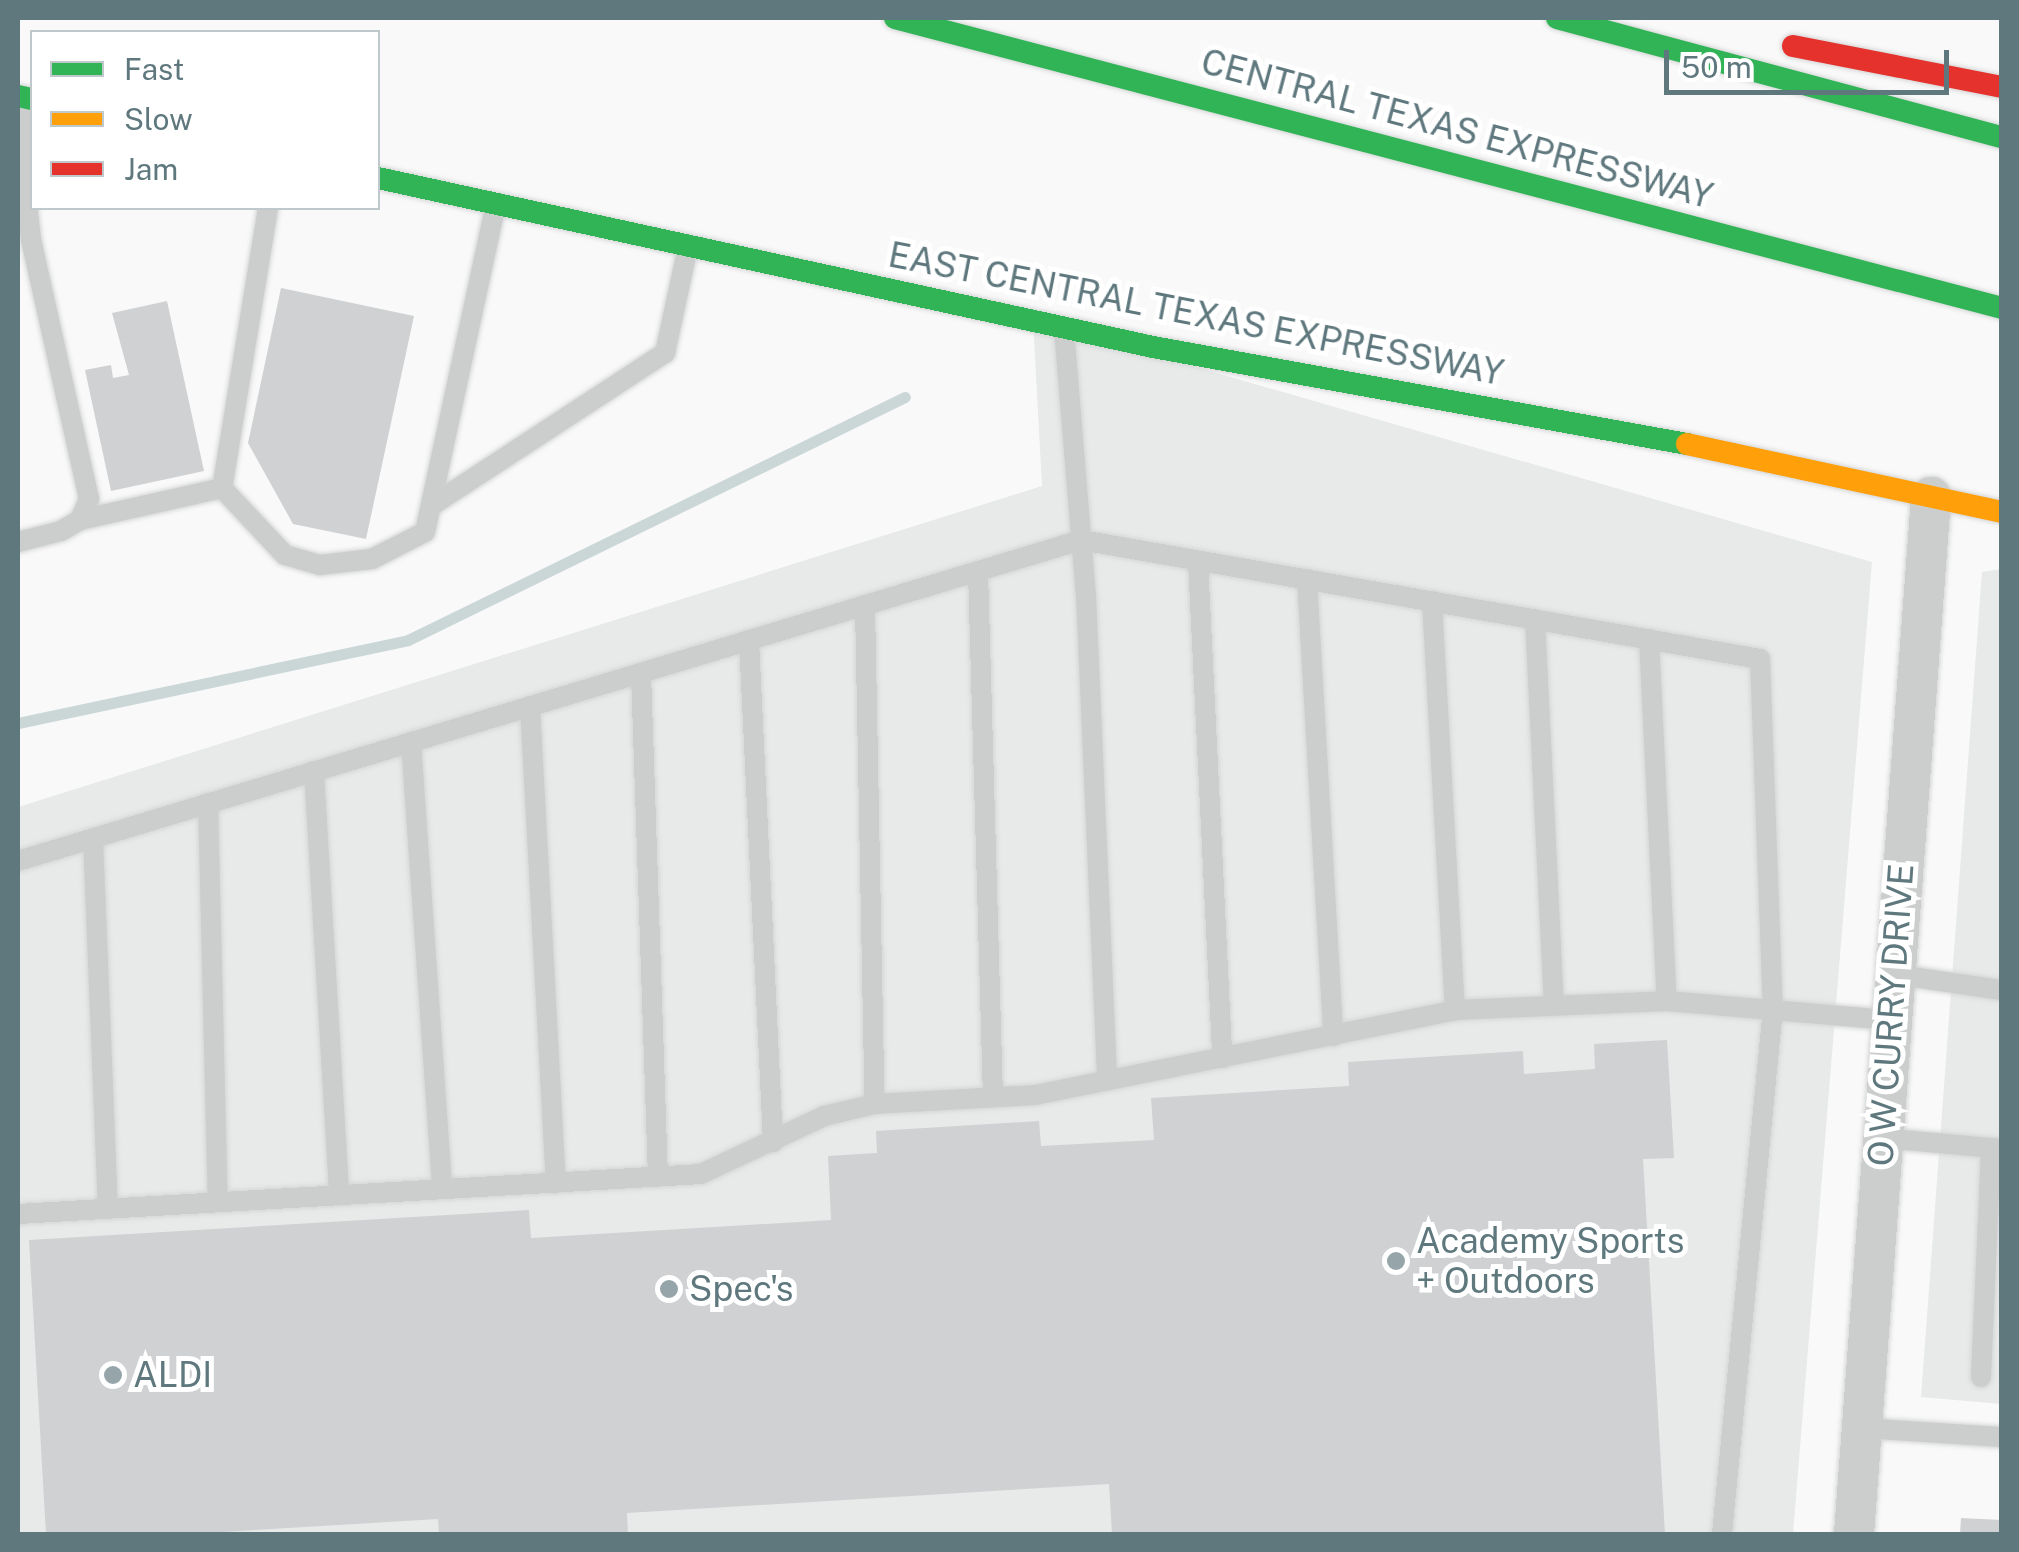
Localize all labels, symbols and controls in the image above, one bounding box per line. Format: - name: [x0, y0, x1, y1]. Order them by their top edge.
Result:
- legend: [30, 30, 380, 210]
- scale bar: [1669, 30, 1954, 92]
- street label: CENTRAL TEXAS EXPRESSWAY: [1197, 40, 1717, 218]
- text: 50 m: [1681, 49, 1752, 85]
- text: Fast: [124, 51, 184, 87]
- text: Slow: [124, 101, 193, 137]
- text: Jam: [124, 151, 178, 187]
- street label: EAST CENTRAL TEXAS EXPRESSWAY: [885, 234, 1507, 394]
- street label: O W CURRY DRIVE: [1859, 862, 1923, 1168]
- place label: Academy Sports + Outdoors: [1416, 1220, 1685, 1302]
- marker: Academy Sports + Outdoors: [1385, 1250, 1407, 1272]
- place label: Spec's: [689, 1268, 794, 1310]
- marker: Spec's: [658, 1278, 680, 1300]
- place label: ALDI: [133, 1354, 212, 1396]
- marker: ALDI: [102, 1364, 124, 1386]

